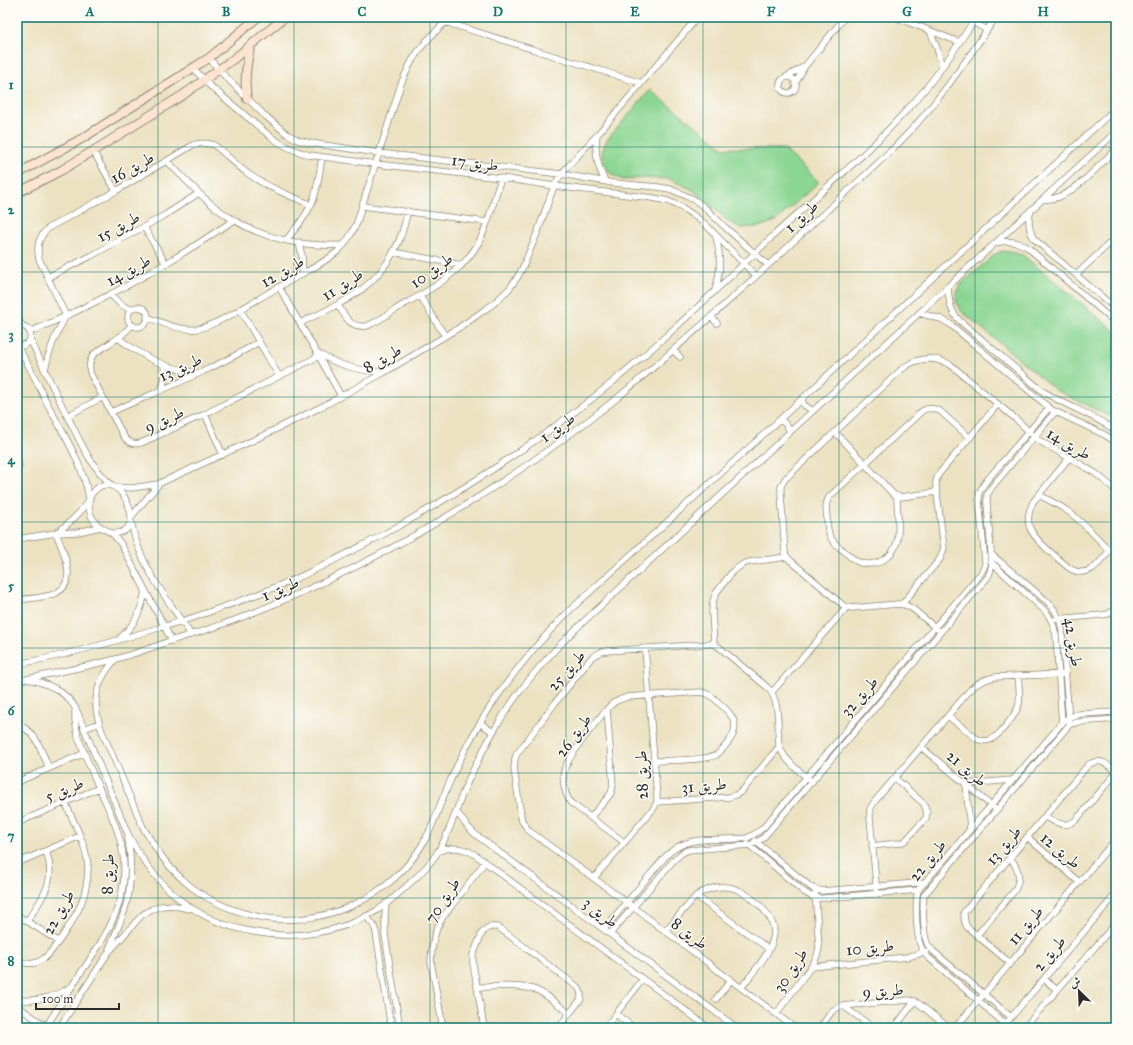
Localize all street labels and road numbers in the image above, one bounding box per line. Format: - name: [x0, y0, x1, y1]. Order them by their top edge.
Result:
- street label: طريق 16: [107, 147, 158, 188]
- street label: طريق 17: [450, 150, 500, 176]
- street label: طريق 1: [781, 196, 823, 237]
- street label: طريق 15: [93, 207, 144, 247]
- street label: طريق 10: [406, 249, 457, 293]
- street label: طريق 14: [103, 251, 154, 291]
- street label: طريق 12: [257, 251, 308, 292]
- street label: طريق 11: [318, 264, 367, 306]
- street label: طريق 8: [360, 340, 405, 378]
- street label: طريق 13: [156, 349, 205, 387]
- street label: طريق 9: [141, 402, 187, 438]
- street label: طريق 1: [536, 408, 579, 447]
- street label: طريق 14: [1043, 423, 1094, 465]
- street label: طريق 1: [259, 572, 302, 606]
- street label: طريق 42: [1059, 616, 1087, 668]
- street label: طريق 25: [543, 646, 590, 695]
- street label: طريق 32: [837, 672, 883, 721]
- street label: طريق 26: [551, 710, 596, 761]
- street label: طريق 21: [942, 746, 991, 792]
- street label: طريق 28: [631, 750, 653, 800]
- street label: طريق 5: [42, 773, 87, 807]
- street label: طريق 31: [681, 774, 728, 798]
- street label: طريق 13: [982, 822, 1026, 869]
- street label: طريق 12: [1036, 828, 1085, 874]
- street label: طريق 22: [905, 836, 951, 886]
- street label: طريق 8: [97, 853, 119, 895]
- street label: طريق 70: [421, 874, 465, 927]
- street label: طريق 22: [38, 886, 79, 939]
- street label: طريق 3: [579, 893, 622, 933]
- street label: طريق 11: [1004, 902, 1048, 949]
- street label: طريق 8: [667, 913, 712, 954]
- street label: طريق 2: [1029, 932, 1070, 976]
- street label: طريق 10: [845, 936, 895, 960]
- street label: طريق 30: [769, 945, 812, 996]
- street label: طريق 9: [862, 980, 904, 1002]

